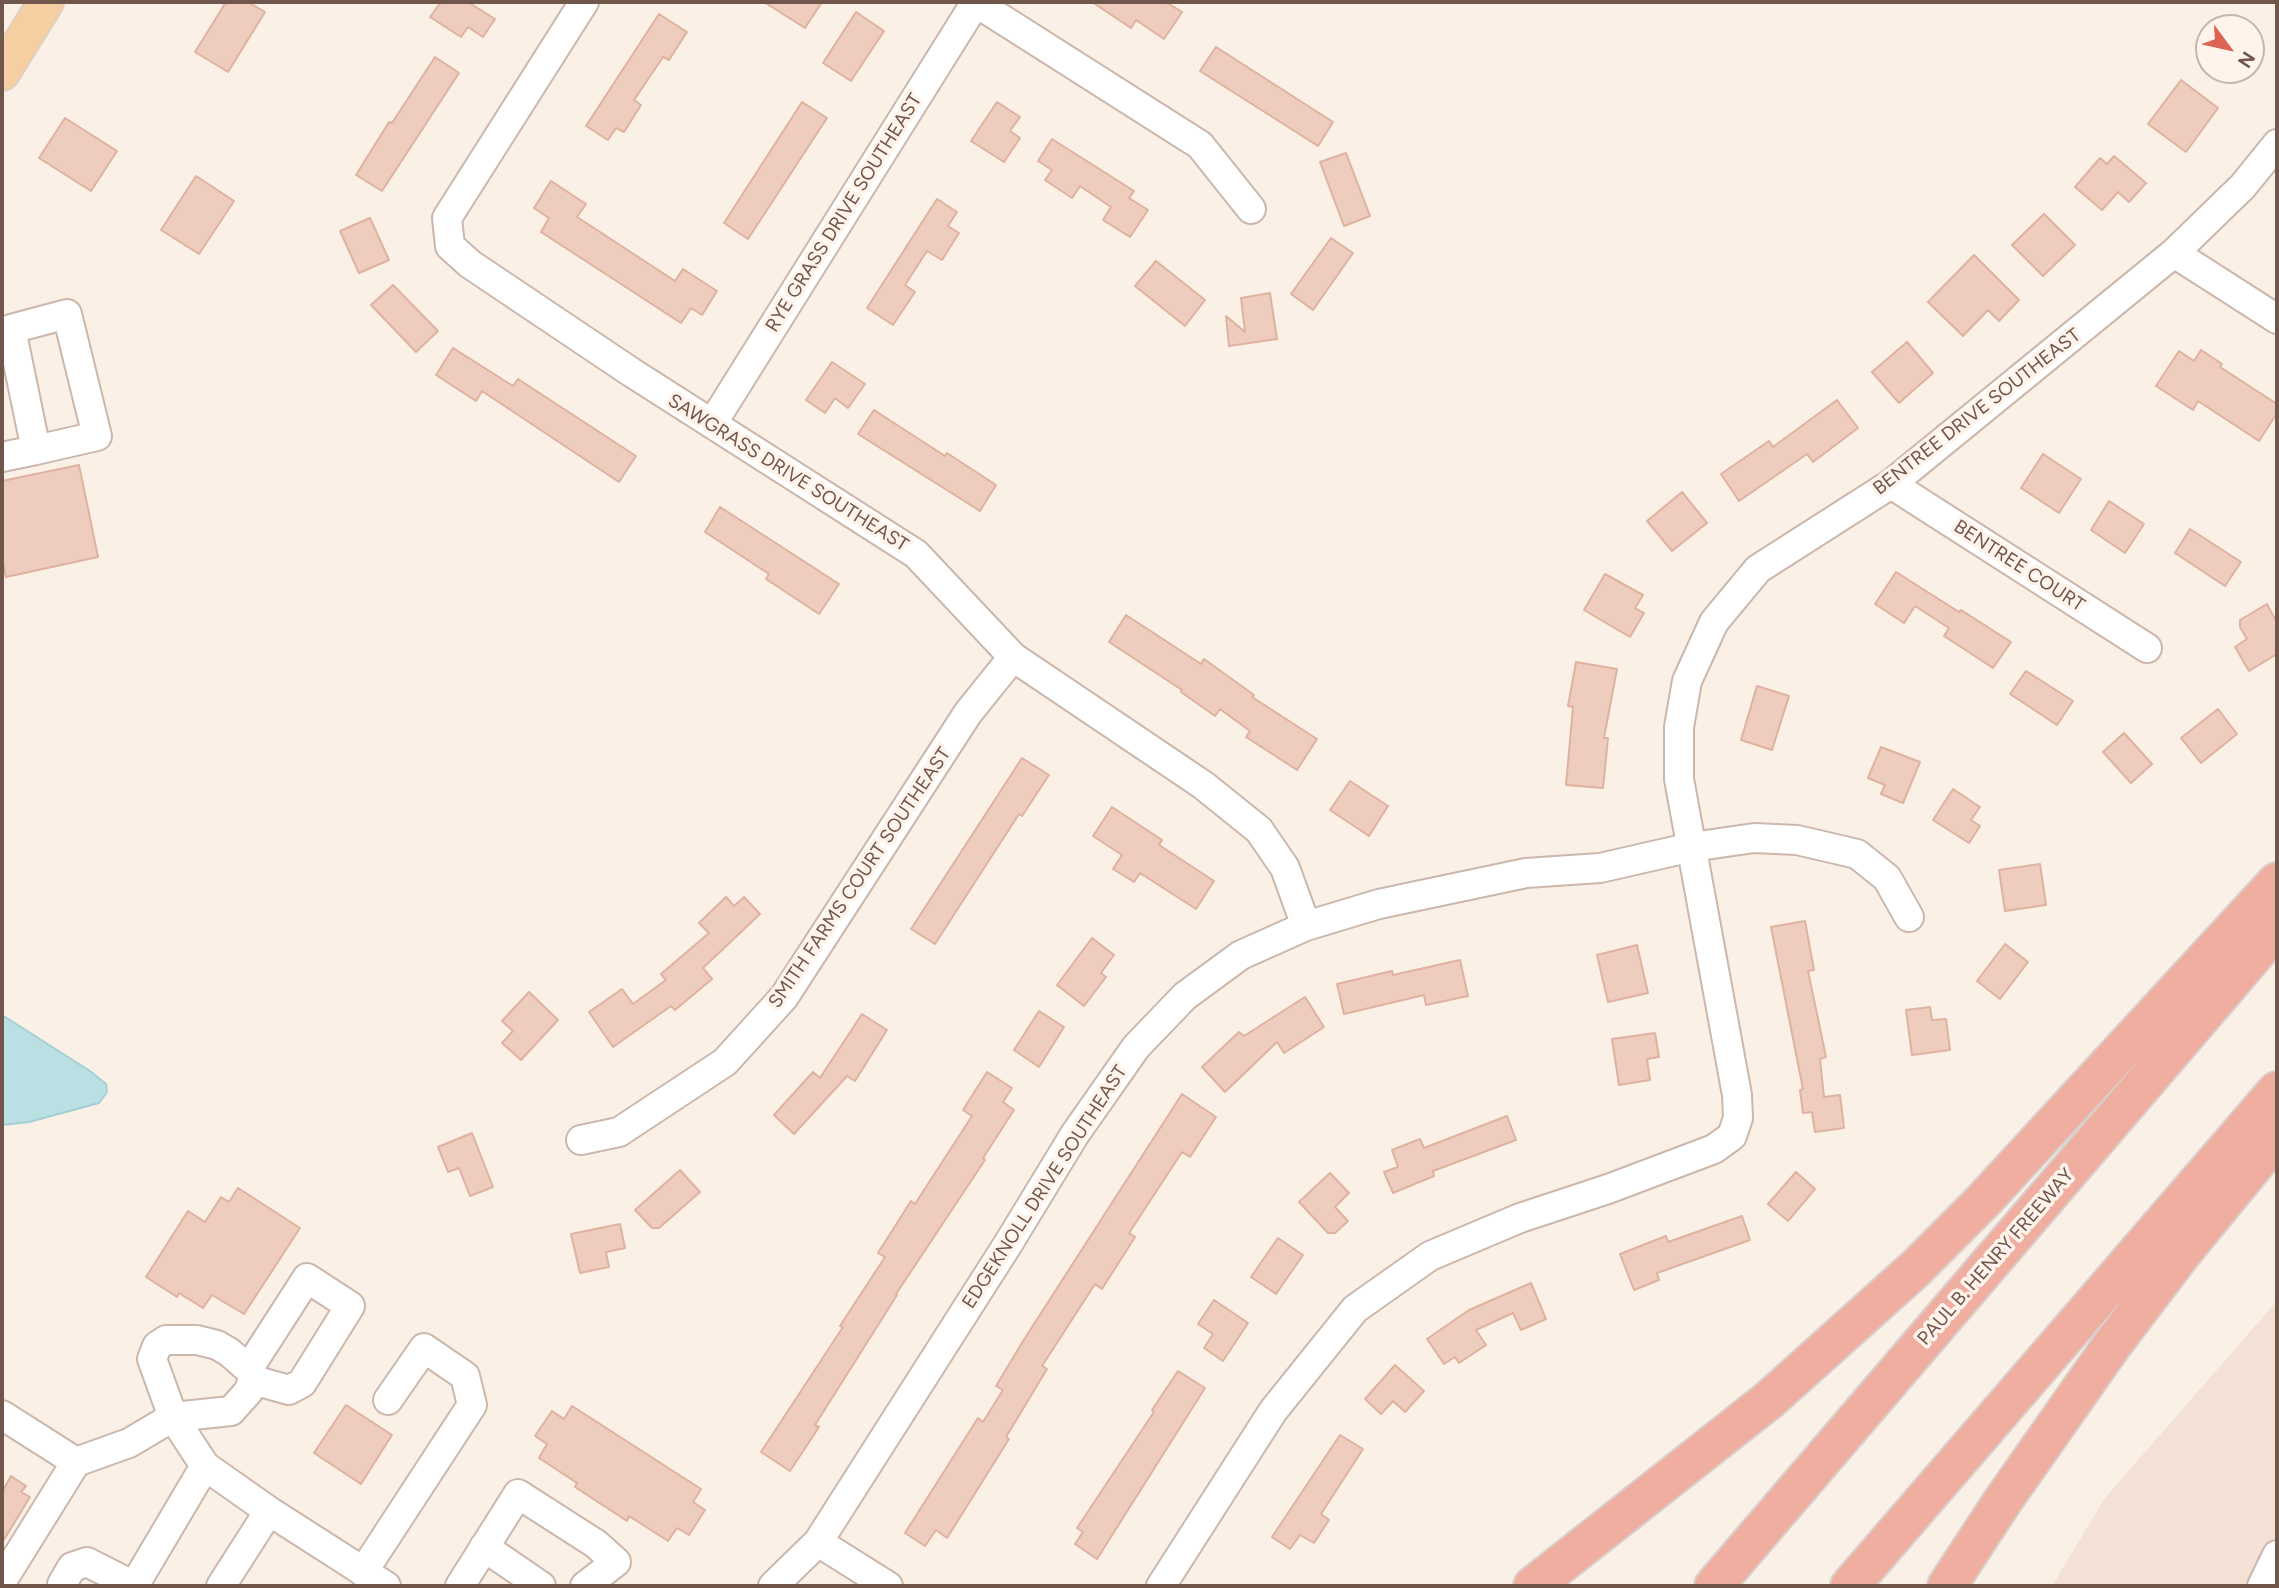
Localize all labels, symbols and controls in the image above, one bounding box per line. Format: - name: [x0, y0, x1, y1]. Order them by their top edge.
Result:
- north arrow: [2195, 14, 2265, 84]
- text: N: [2233, 47, 2260, 72]
- street label: RYE GRASS DRIVE SOUTHEAST: [761, 90, 927, 336]
- street label: BENTREE DRIVE SOUTHEAST: [1869, 324, 2085, 500]
- street label: SAWGRASS DRIVE SOUTHEAST: [664, 389, 912, 557]
- street label: BENTREE COURT: [1949, 515, 2089, 617]
- street label: SMITH FARMS COURT SOUTHEAST: [764, 743, 956, 1013]
- street label: EDGEKNOLL DRIVE SOUTHEAST: [958, 1061, 1132, 1313]
- street label: PAUL B. HENRY FREEWAY: [1913, 1164, 2079, 1350]

